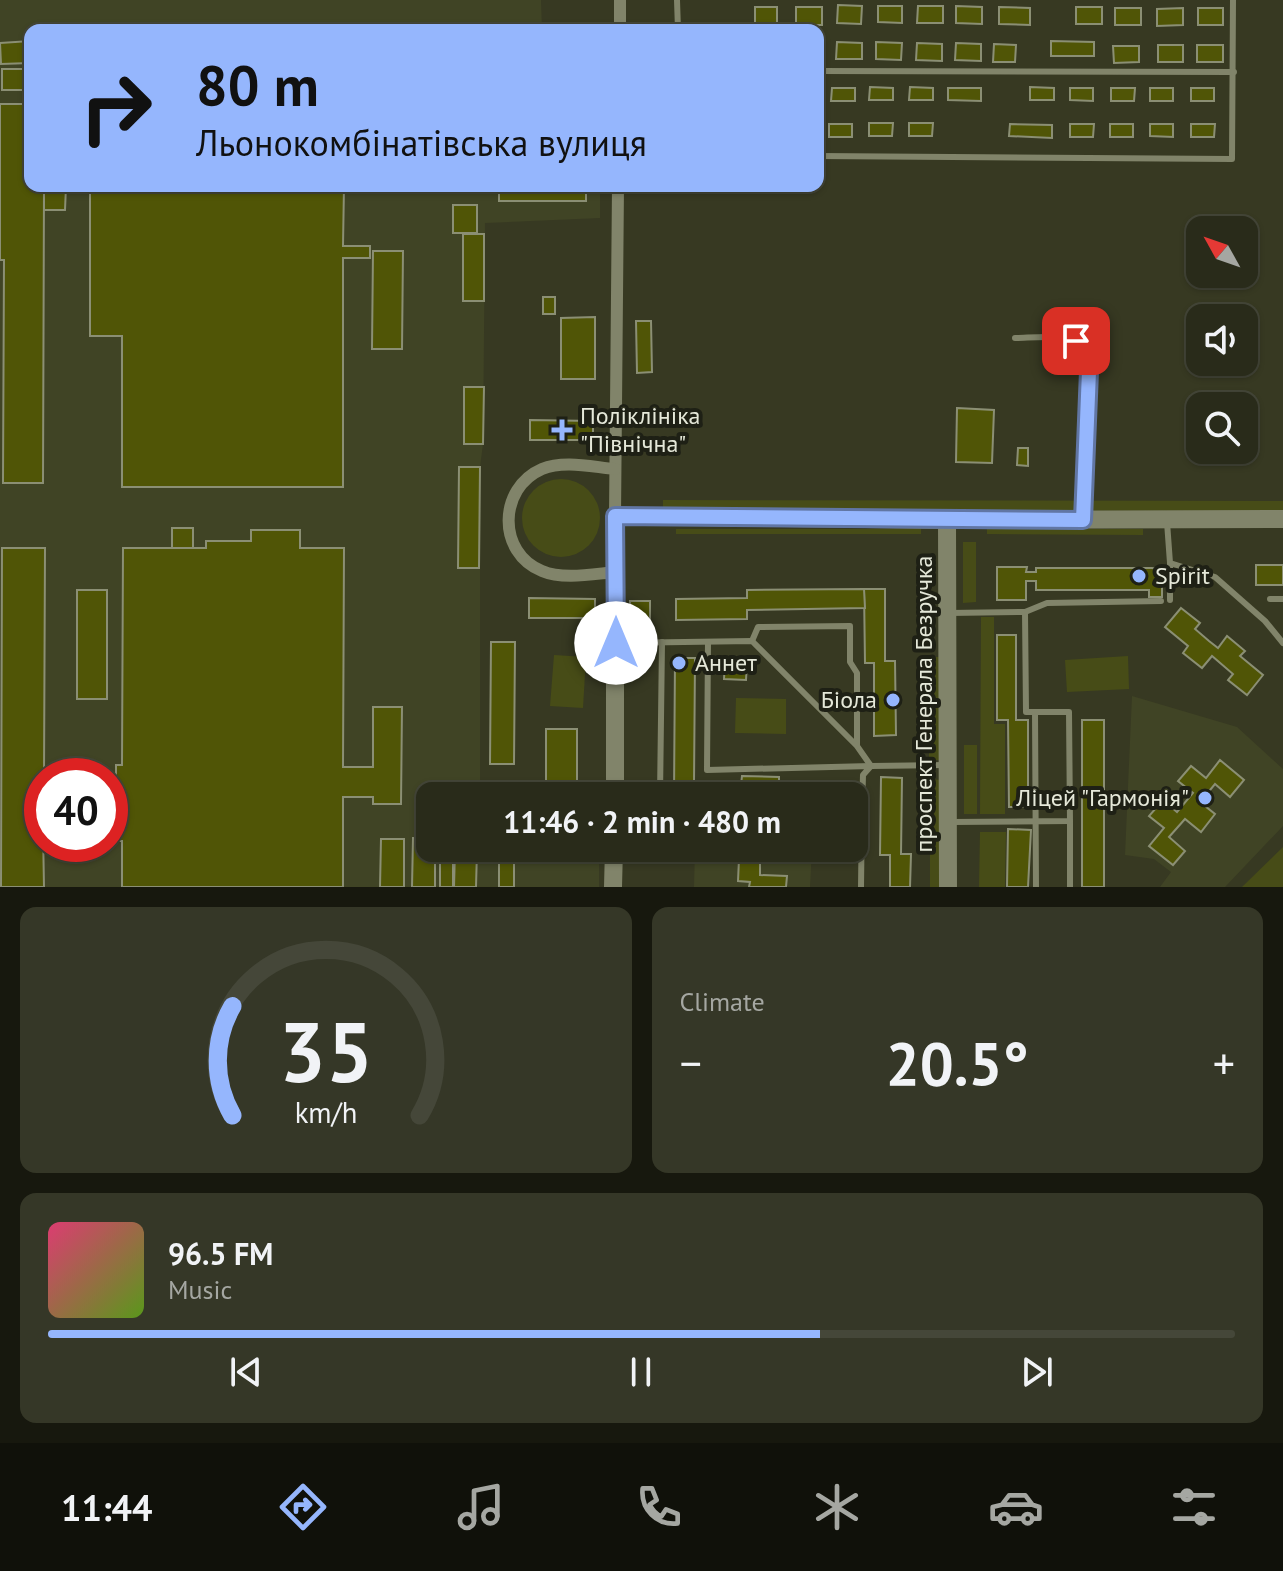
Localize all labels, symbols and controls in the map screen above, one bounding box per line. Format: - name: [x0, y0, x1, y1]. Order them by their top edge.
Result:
- text: 80 m: [196, 49, 319, 121]
- icon: right: [64, 56, 168, 160]
- text: Льонокомбінатівська вулиця: [196, 119, 647, 166]
- north arrow: [1186, 216, 1258, 288]
- map controls: [1186, 216, 1258, 464]
- button: sound: [1186, 304, 1258, 376]
- pin: [1042, 307, 1110, 375]
- icon: arrive: [1054, 319, 1098, 363]
- button: search: [1186, 392, 1258, 464]
- place label: Поліклініка "Північна": [580, 400, 701, 459]
- marker: Поліклініка "Північна": [551, 419, 573, 441]
- street label: проспект Генерала Безручка: [908, 556, 939, 852]
- place label: Spirit: [1155, 560, 1210, 591]
- marker: Spirit: [1130, 567, 1148, 585]
- position arrow: [574, 601, 658, 685]
- place label: Аннет: [695, 647, 757, 678]
- marker: Аннет: [670, 654, 688, 672]
- place label: Біола: [821, 684, 877, 715]
- marker: Біола: [884, 691, 902, 709]
- speed limit sign: 40: [24, 758, 128, 862]
- place label: Ліцей "Гармонія": [1015, 782, 1189, 813]
- marker: Ліцей "Гармонія": [1196, 789, 1214, 807]
- text: 11:46 · 2 min · 480 m: [503, 802, 781, 841]
- text: Climate: [680, 985, 765, 1018]
- text: 35: [279, 997, 373, 1105]
- text: 20.5°: [886, 1024, 1029, 1102]
- text: −: [680, 1034, 702, 1091]
- text: +: [1213, 1034, 1235, 1091]
- text: km/h: [294, 1094, 357, 1131]
- text: 96.5 FM: [168, 1234, 273, 1273]
- text: Music: [168, 1273, 232, 1306]
- icon: previous: [224, 1350, 268, 1394]
- icon: pause: [619, 1350, 663, 1394]
- icon: next: [1015, 1350, 1059, 1394]
- icon: directions: [275, 1479, 331, 1535]
- icon: music: [453, 1479, 509, 1535]
- icon: phone: [631, 1479, 687, 1535]
- icon: climate: [809, 1479, 865, 1535]
- icon: car: [988, 1479, 1044, 1535]
- icon: filters: [1166, 1479, 1222, 1535]
- text: 11:44: [61, 1484, 152, 1531]

